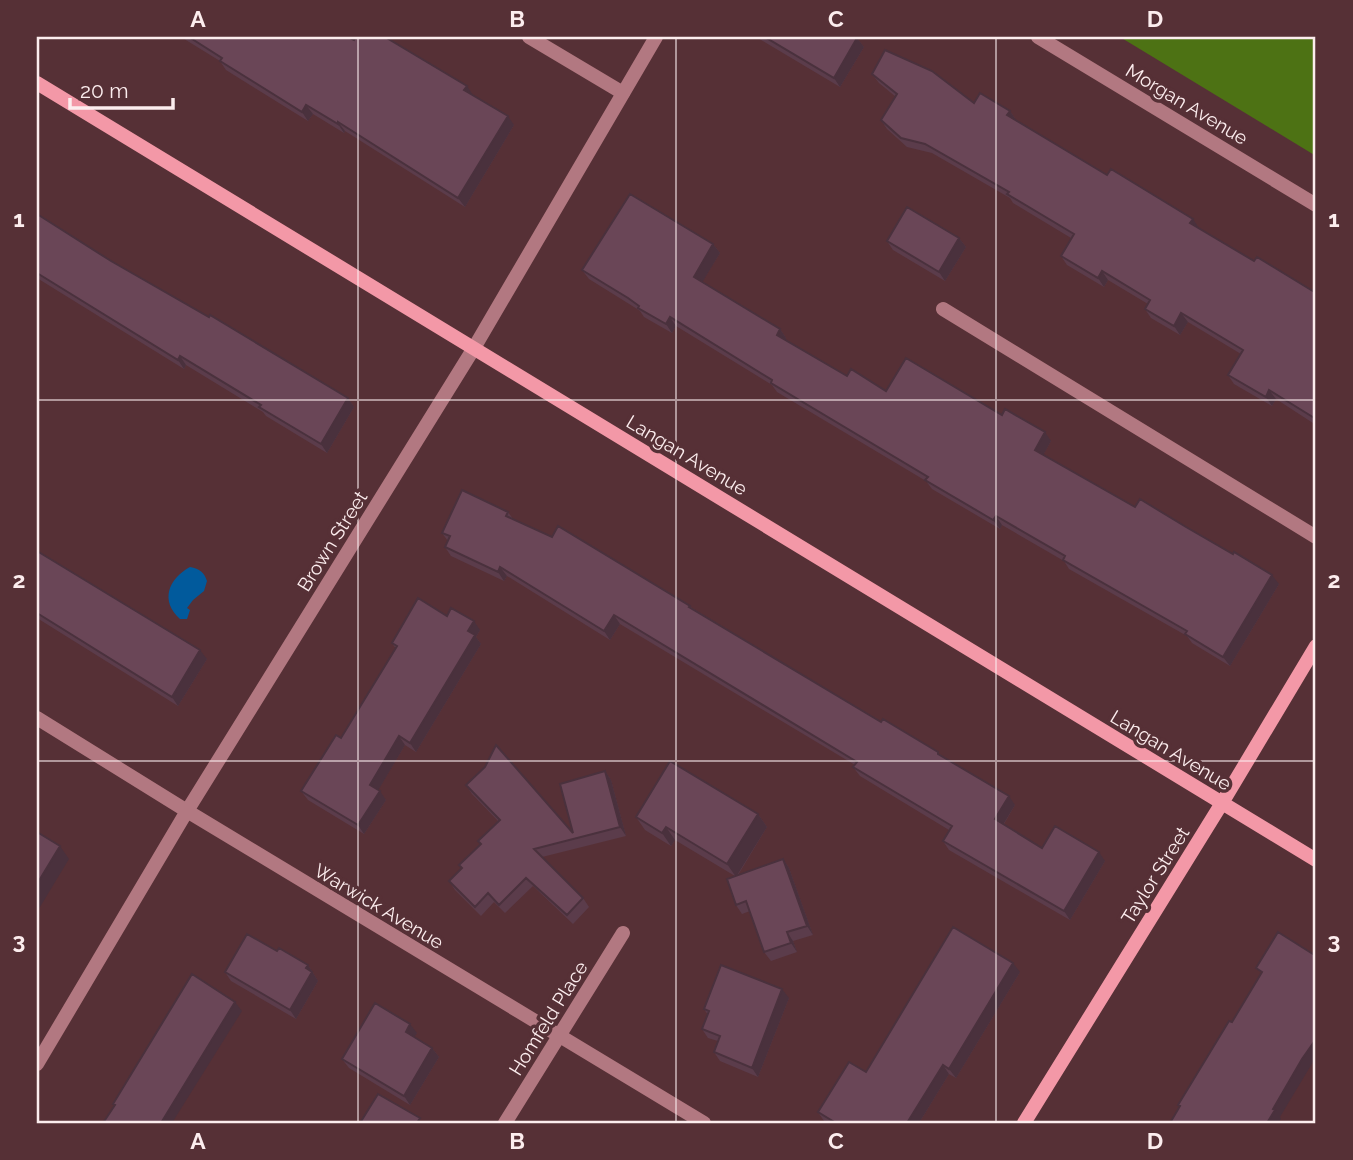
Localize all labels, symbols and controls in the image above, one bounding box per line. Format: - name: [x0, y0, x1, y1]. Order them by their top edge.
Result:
- text: A: [190, 5, 206, 32]
- text: B: [509, 5, 525, 32]
- text: C: [828, 5, 844, 32]
- text: D: [1147, 5, 1163, 32]
- street label: Morgan Avenue: [1122, 59, 1252, 149]
- scale bar: [70, 66, 173, 110]
- text: 20 m: [80, 78, 128, 103]
- text: 1: [13, 205, 25, 232]
- text: 1: [1328, 205, 1340, 232]
- street label: Langan Avenue: [623, 410, 751, 500]
- street label: Brown Street: [292, 486, 372, 595]
- text: 2: [13, 566, 25, 593]
- text: 2: [1328, 566, 1340, 593]
- street label: Langan Avenue: [1107, 705, 1235, 795]
- street label: Taylor Street: [1116, 822, 1194, 928]
- street label: Warwick Avenue: [310, 859, 448, 953]
- text: 3: [13, 927, 25, 954]
- text: 3: [1328, 927, 1340, 954]
- street label: Homfeld Place: [504, 957, 592, 1079]
- text: A: [190, 1127, 206, 1154]
- text: B: [509, 1127, 525, 1154]
- text: C: [828, 1127, 844, 1154]
- text: D: [1147, 1127, 1163, 1154]

